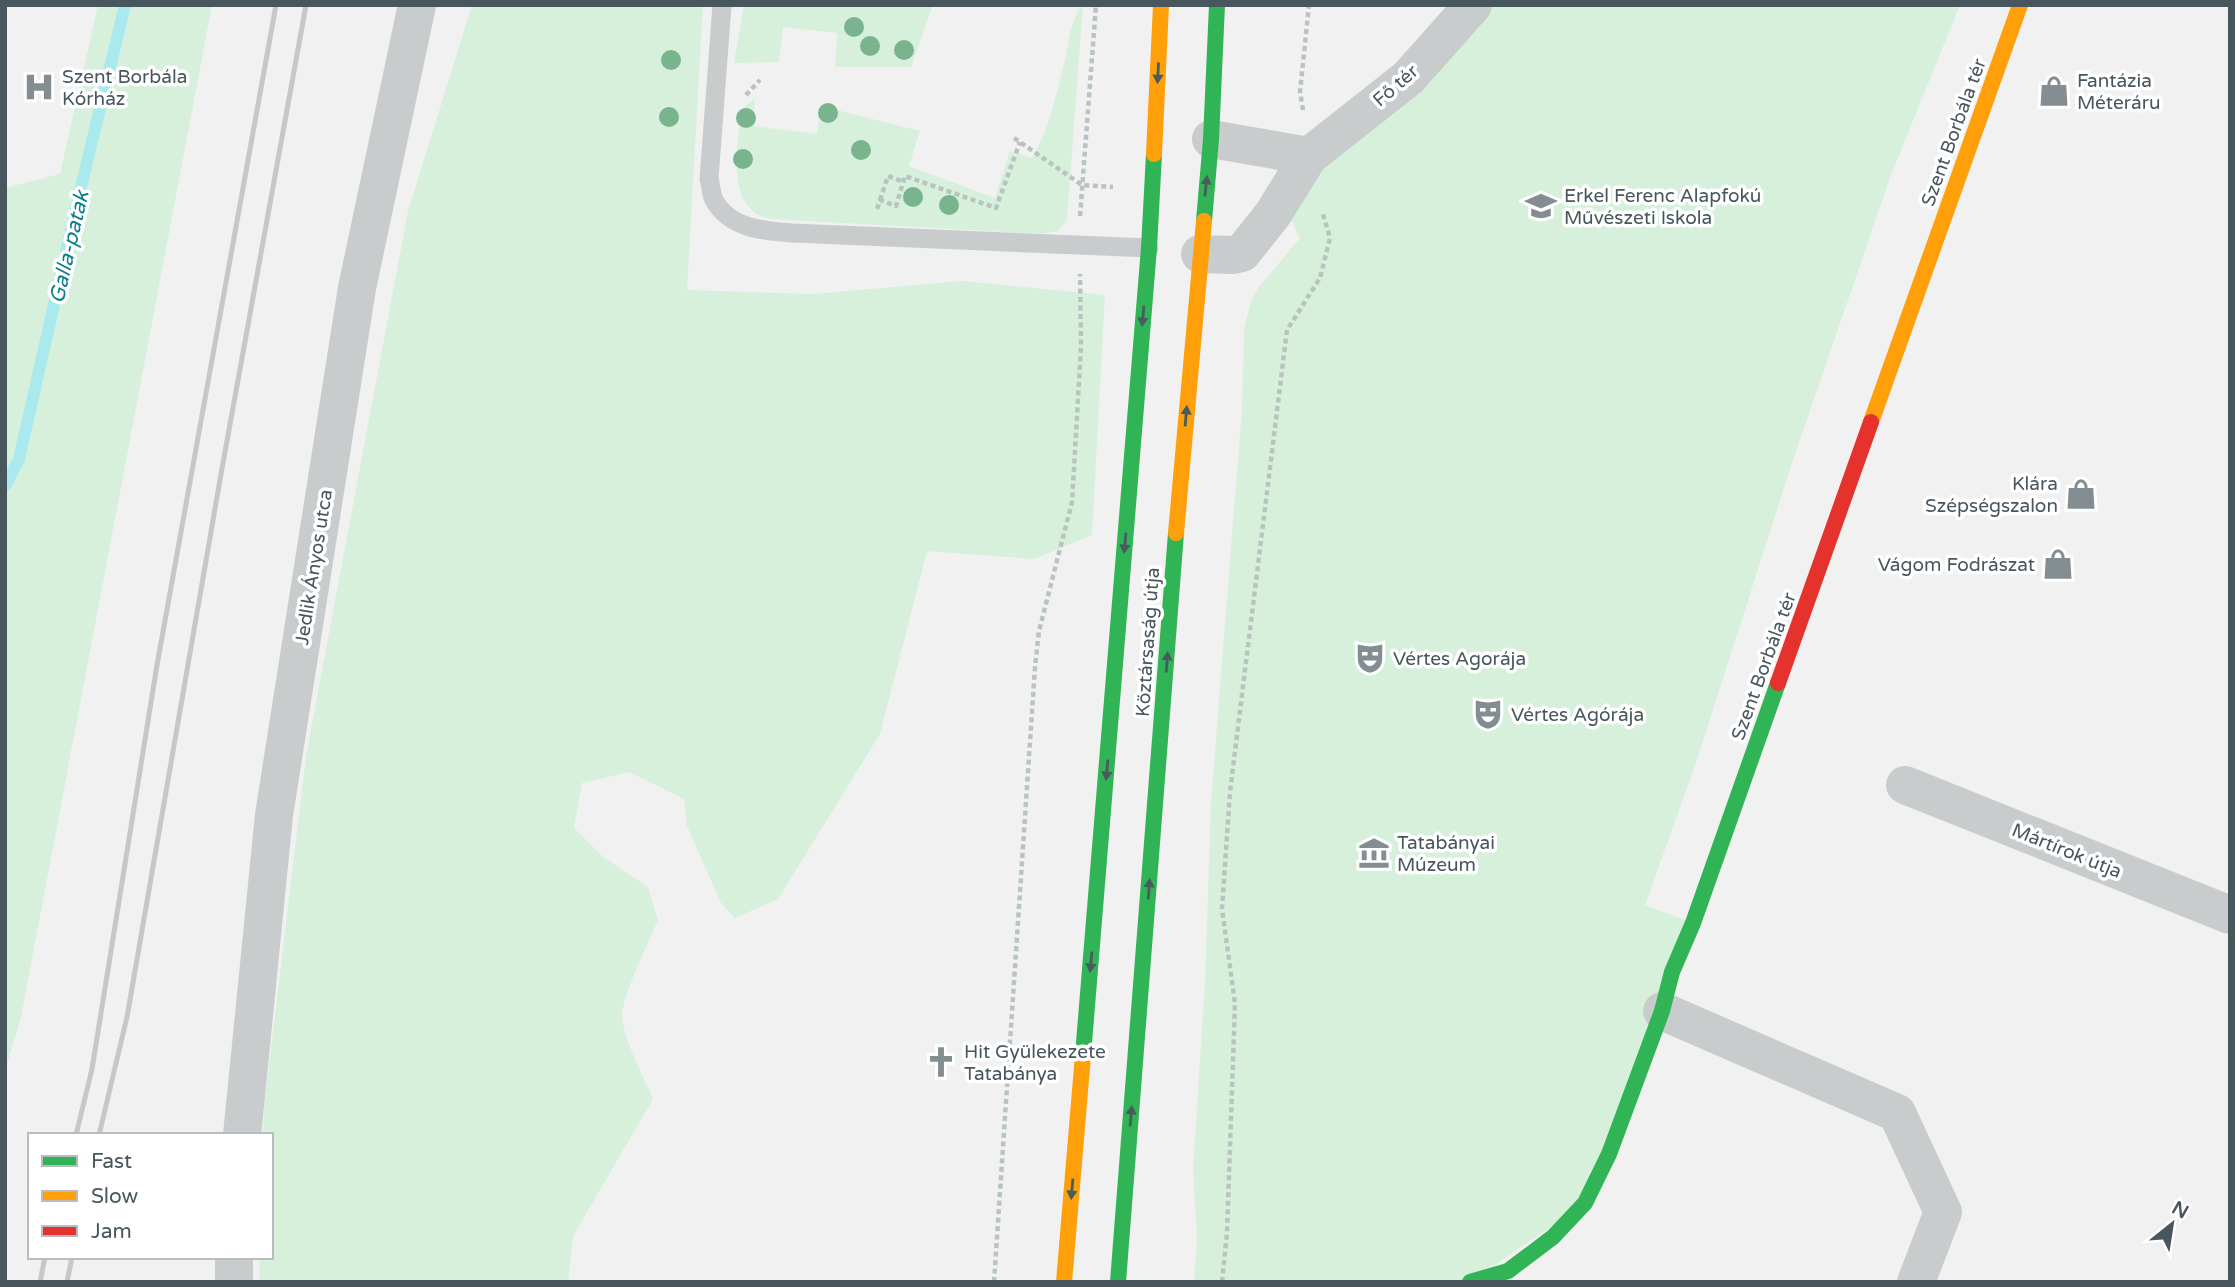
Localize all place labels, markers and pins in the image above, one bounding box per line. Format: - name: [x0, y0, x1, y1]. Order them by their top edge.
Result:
- place label: Szent Borbála Kórház: [62, 66, 187, 110]
- hospital icon: Szent Borbála Kórház: [22, 70, 56, 104]
- place label: Fantázia Méteráru: [2077, 70, 2161, 114]
- shop icon: Fantázia Méteráru: [2037, 74, 2071, 108]
- place label: Erkel Ferenc Alapfokú Művészeti Iskola: [1564, 185, 1761, 229]
- school or university icon: Erkel Ferenc Alapfokú Művészeti Iskola: [1524, 189, 1558, 223]
- place label: Klára Szépségszalon: [1925, 473, 2058, 517]
- shop icon: Klára Szépségszalon: [2064, 477, 2098, 511]
- shop icon: Vágom Fodrászat: [2041, 547, 2075, 581]
- place label: Vágom Fodrászat: [1878, 554, 2035, 576]
- theatre icon: Vértes Agorája: [1353, 641, 1387, 675]
- place label: Vértes Agorája: [1393, 648, 1526, 670]
- theatre icon: Vértes Agórája: [1471, 697, 1505, 731]
- place label: Vértes Agórája: [1511, 704, 1644, 726]
- place label: Tatabányai Múzeum: [1397, 832, 1495, 876]
- museum icon: Tatabányai Múzeum: [1357, 836, 1391, 870]
- place label: Hit Gyülekezete Tatabánya: [964, 1041, 1106, 1085]
- church icon: Hit Gyülekezete Tatabánya: [924, 1045, 958, 1079]

